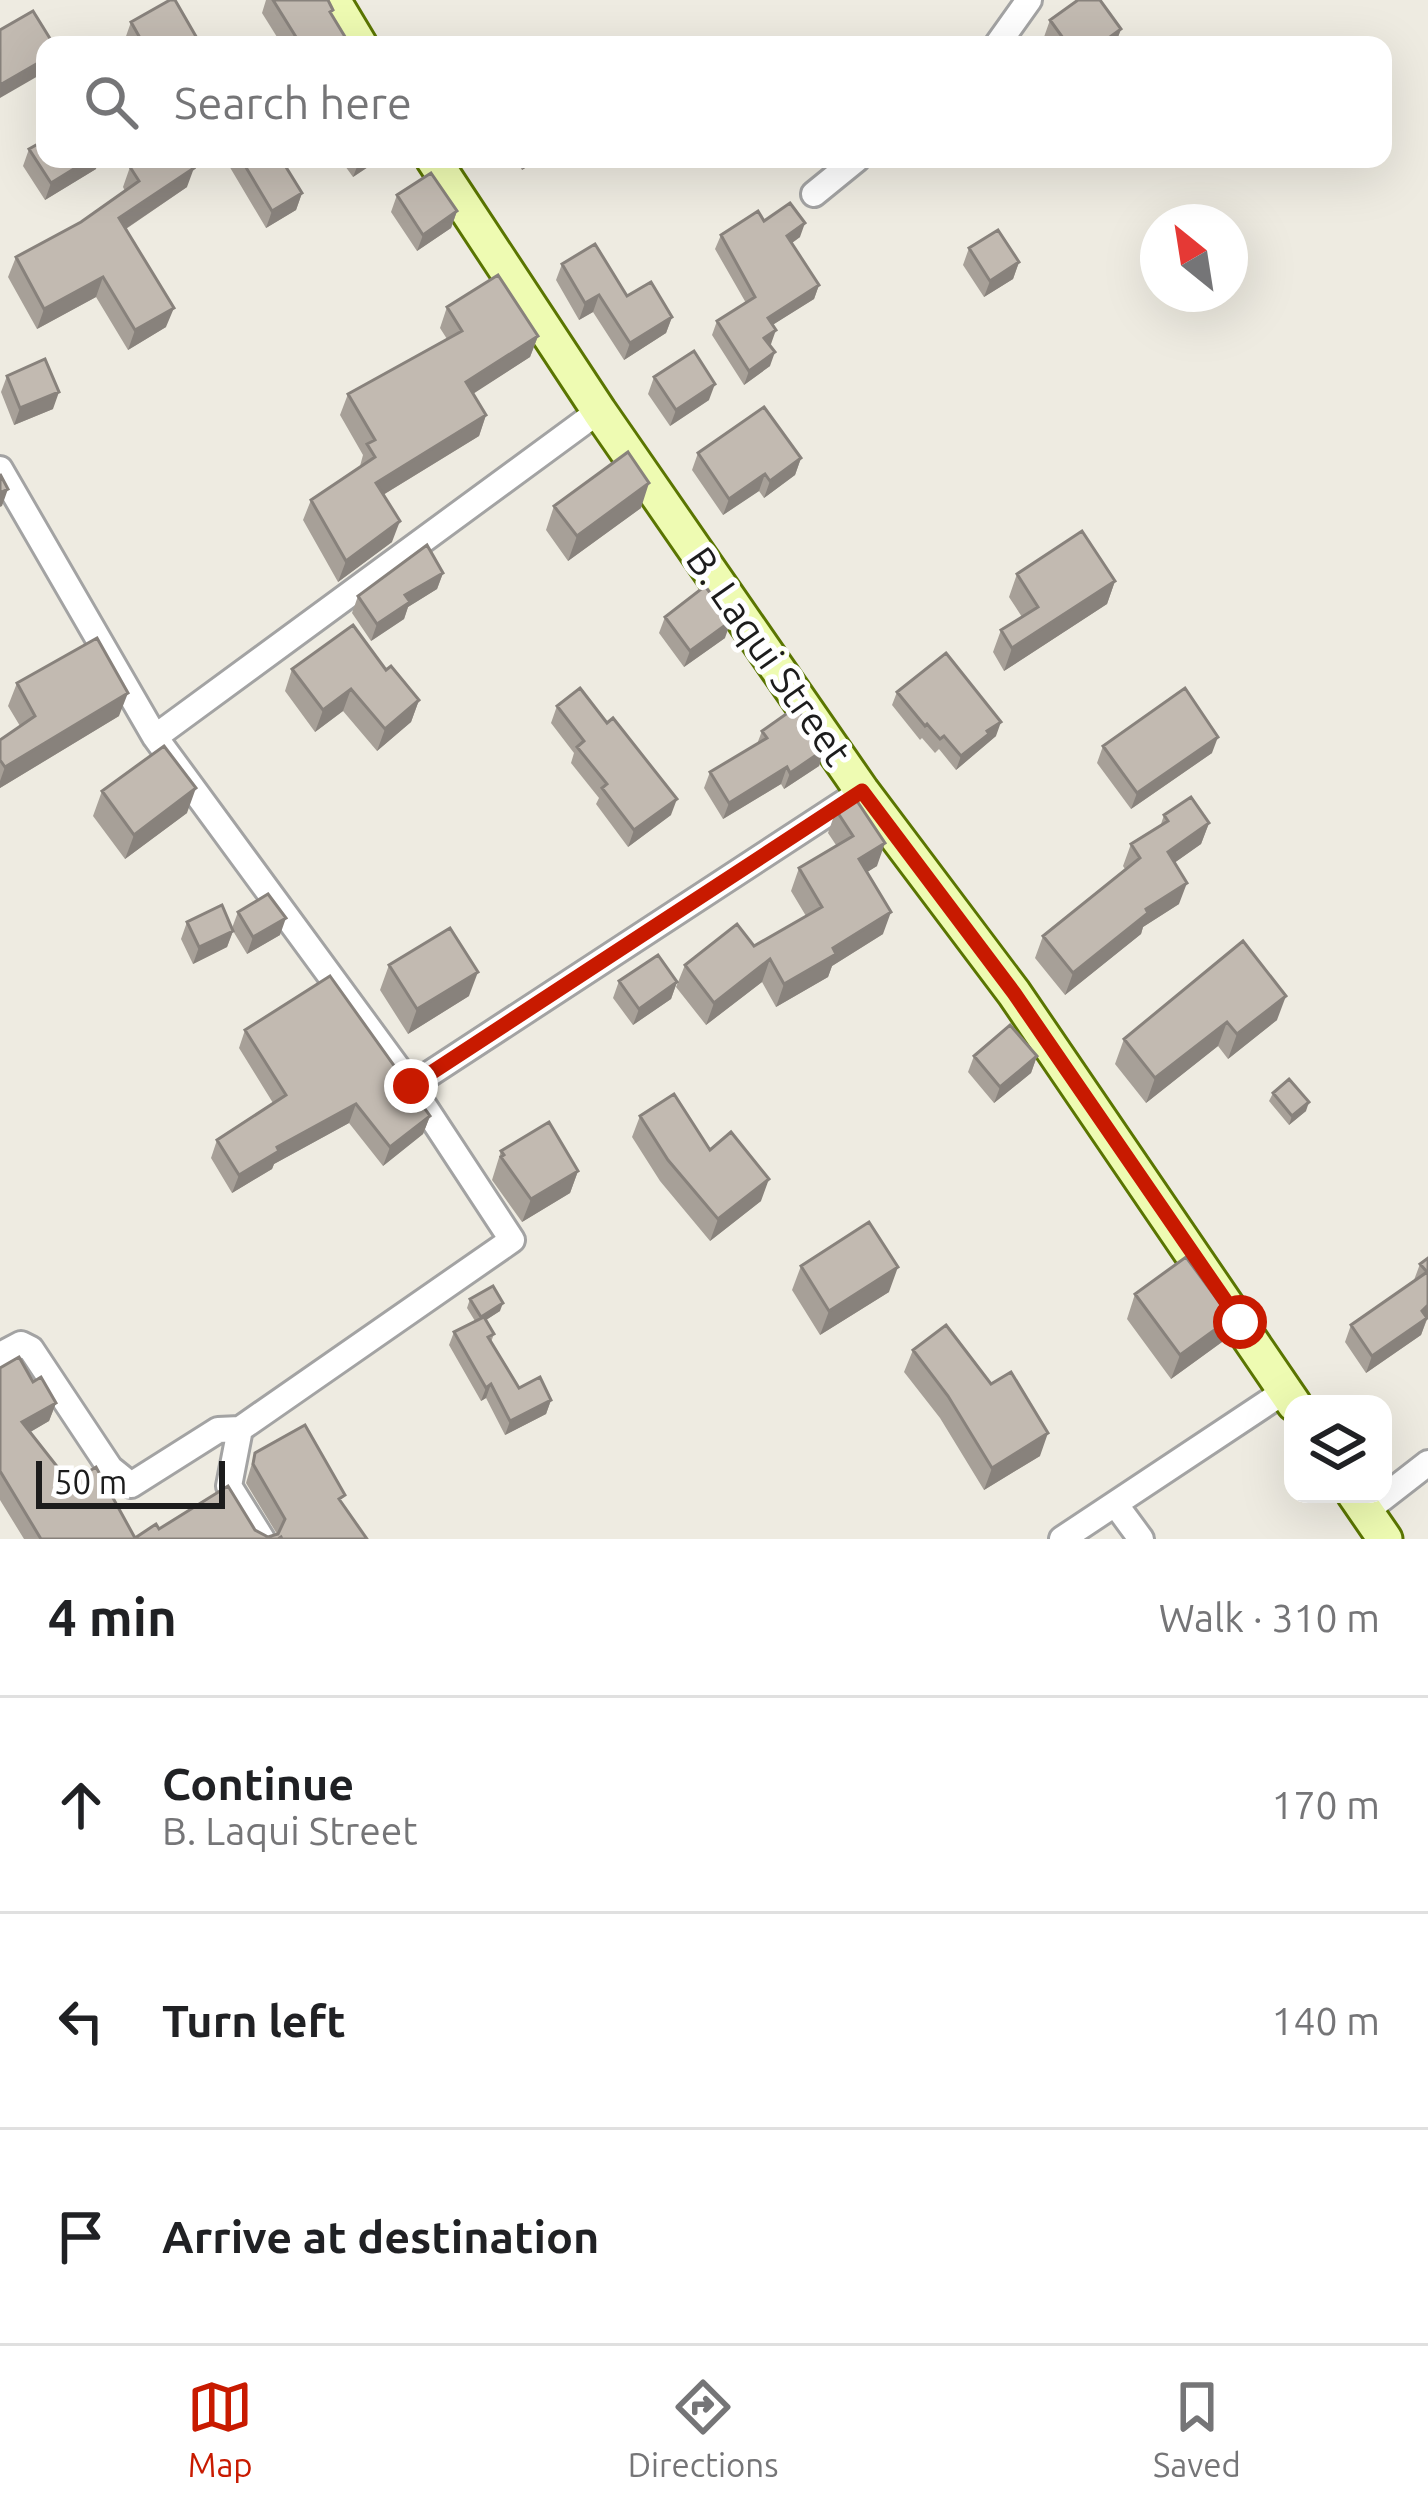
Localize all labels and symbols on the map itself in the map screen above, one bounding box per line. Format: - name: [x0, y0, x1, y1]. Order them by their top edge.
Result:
- north arrow: [1140, 204, 1248, 312]
- street label: B. Laqui Street: [678, 539, 860, 773]
- route end: [384, 1059, 438, 1113]
- route start: [1213, 1295, 1267, 1349]
- scale bar: [36, 1455, 225, 1508]

